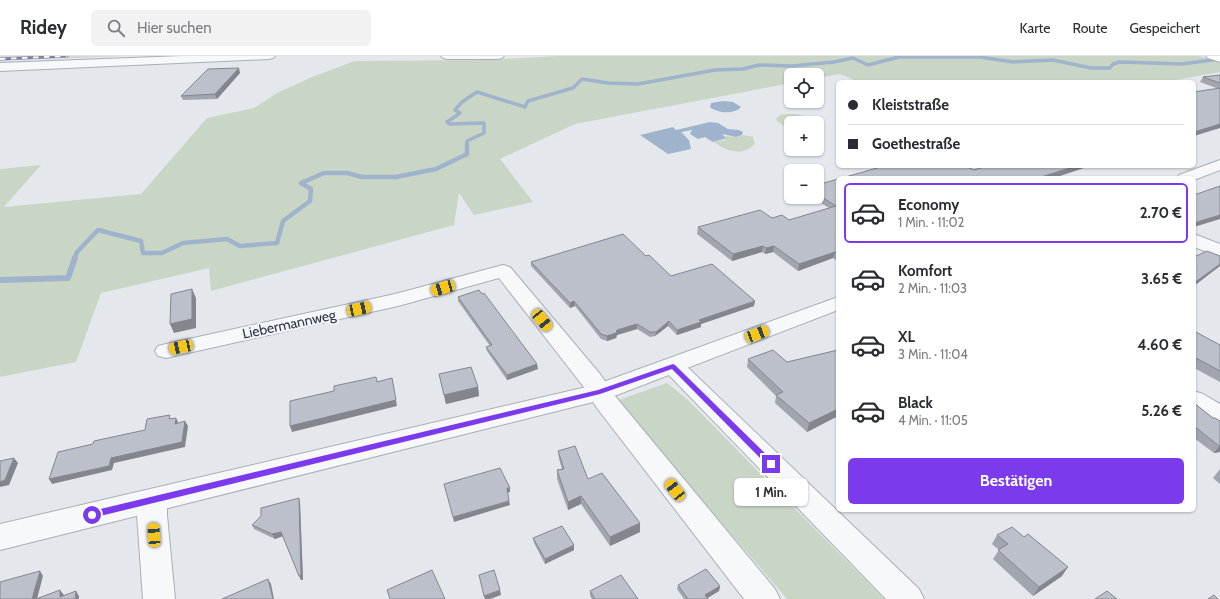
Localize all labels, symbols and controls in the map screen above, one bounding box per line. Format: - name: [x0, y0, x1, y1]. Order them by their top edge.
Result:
- search box: [91, 10, 371, 46]
- text: Ridey: [20, 16, 67, 39]
- icon: search: [105, 17, 127, 39]
- text: Hier suchen: [137, 19, 212, 37]
- text: Karte: [1020, 19, 1050, 37]
- text: Route: [1072, 19, 1108, 37]
- text: Gespeichert: [1130, 19, 1200, 37]
- map controls: [784, 68, 824, 204]
- button: locate: [784, 68, 824, 108]
- text: Kleiststraße: [872, 96, 949, 114]
- button: +: [784, 116, 824, 156]
- text: Goethestraße: [872, 135, 960, 153]
- button: −: [784, 164, 824, 204]
- icon: car: [850, 195, 886, 231]
- text: Economy: [898, 196, 959, 214]
- text: 2.70 €: [1140, 204, 1182, 222]
- text: 1 Min. · 11:02: [898, 214, 964, 230]
- icon: car: [850, 261, 886, 297]
- text: Komfort: [898, 262, 952, 280]
- text: 3.65 €: [1141, 270, 1182, 288]
- car: [430, 279, 456, 297]
- text: 2 Min. · 11:03: [898, 280, 967, 296]
- car: [346, 301, 372, 317]
- street label: Liebermannweg: [241, 305, 338, 343]
- car: [530, 307, 554, 333]
- car: [744, 324, 770, 344]
- icon: car: [850, 327, 886, 363]
- text: XL: [898, 328, 915, 346]
- text: 4.60 €: [1137, 336, 1182, 354]
- car: [168, 339, 194, 355]
- text: 3 Min. · 11:04: [898, 346, 968, 362]
- icon: car: [850, 393, 886, 429]
- text: Black: [898, 394, 933, 412]
- text: 5.26 €: [1141, 402, 1182, 420]
- text: 4 Min. · 11:05: [898, 412, 968, 428]
- route end: [762, 455, 780, 473]
- button: Bestätigen: [848, 458, 1184, 504]
- car: [663, 477, 687, 503]
- callout: 1 Min.: [734, 478, 808, 506]
- text: 1 Min.: [755, 484, 787, 500]
- route start: [83, 506, 101, 524]
- car: [147, 523, 161, 547]

